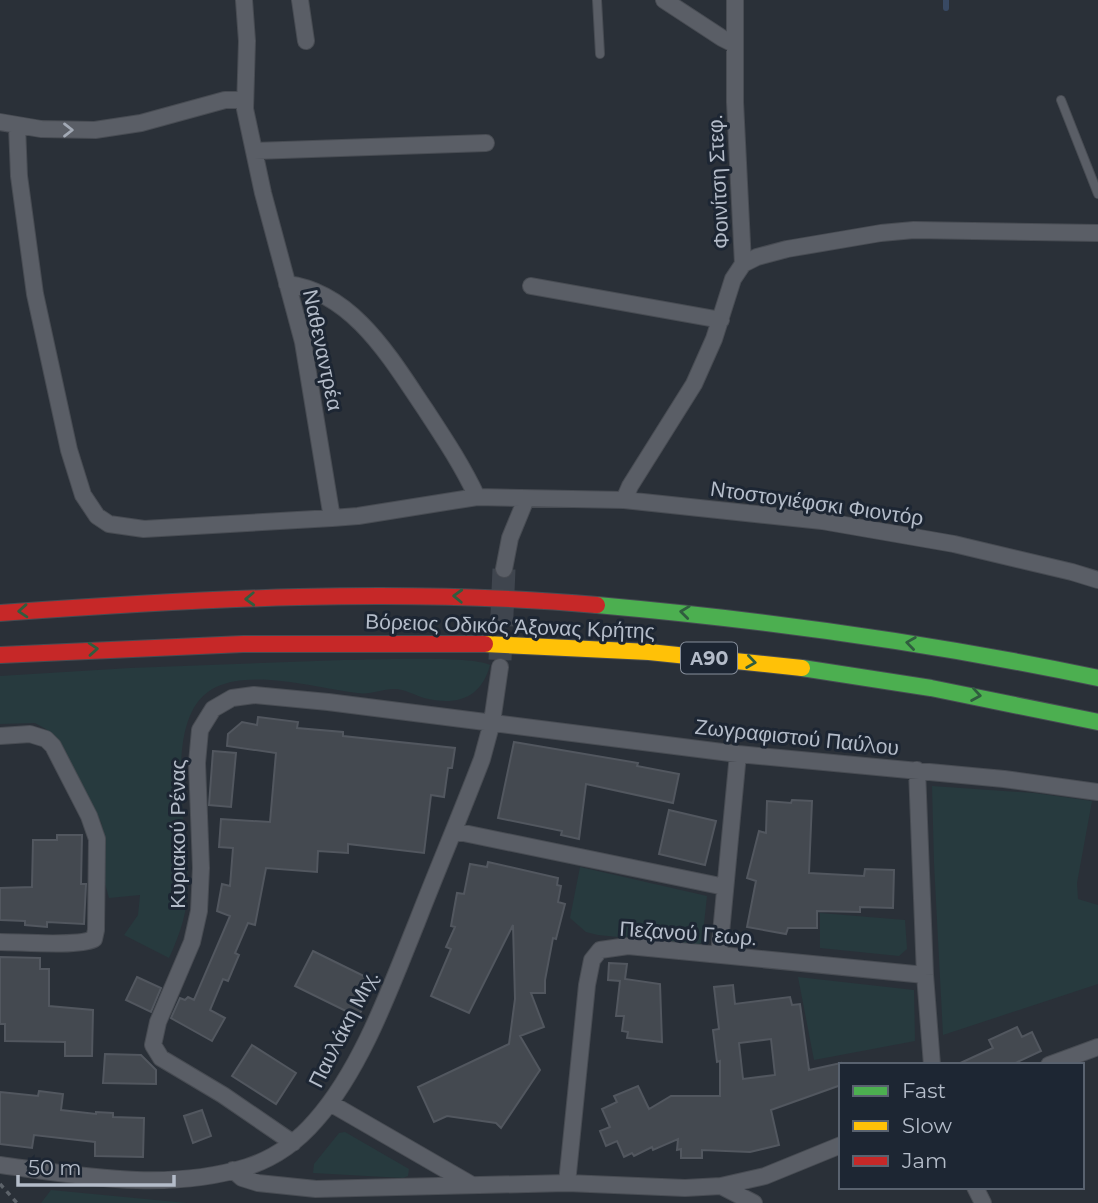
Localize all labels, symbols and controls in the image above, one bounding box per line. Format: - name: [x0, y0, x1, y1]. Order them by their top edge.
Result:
- street label: Φοινίτση Στεφ.: [702, 114, 734, 250]
- one-way arrow: [63, 122, 73, 138]
- street label: Ναθεναντρέα: [298, 287, 348, 413]
- street label: Ντοστογιέφσκι Φιοντόρ: [709, 476, 925, 530]
- one-way arrow: [452, 589, 463, 604]
- one-way arrow: [244, 591, 255, 607]
- one-way arrow: [17, 603, 28, 618]
- one-way arrow: [679, 605, 691, 620]
- street label: Βόρειος Οδικός Άξονας Κρήτης: [365, 608, 655, 644]
- one-way arrow: [905, 635, 916, 650]
- one-way arrow: [87, 642, 98, 657]
- road number: Α90: [681, 642, 737, 674]
- one-way arrow: [745, 654, 757, 669]
- one-way arrow: [970, 688, 982, 703]
- street label: Ζωγραφιστού Παύλου: [694, 714, 900, 760]
- street label: Κυριακού Ρένας: [165, 759, 190, 909]
- street label: Πεζανού Γεωρ.: [619, 916, 757, 950]
- street label: Παυλάκη Μιχ.: [303, 966, 383, 1092]
- legend: [839, 1063, 1084, 1189]
- text: Fast: [902, 1078, 946, 1103]
- text: Slow: [902, 1113, 952, 1138]
- scale bar: [18, 1144, 173, 1188]
- text: Jam: [901, 1148, 947, 1173]
- text: 50 m: [28, 1155, 82, 1180]

